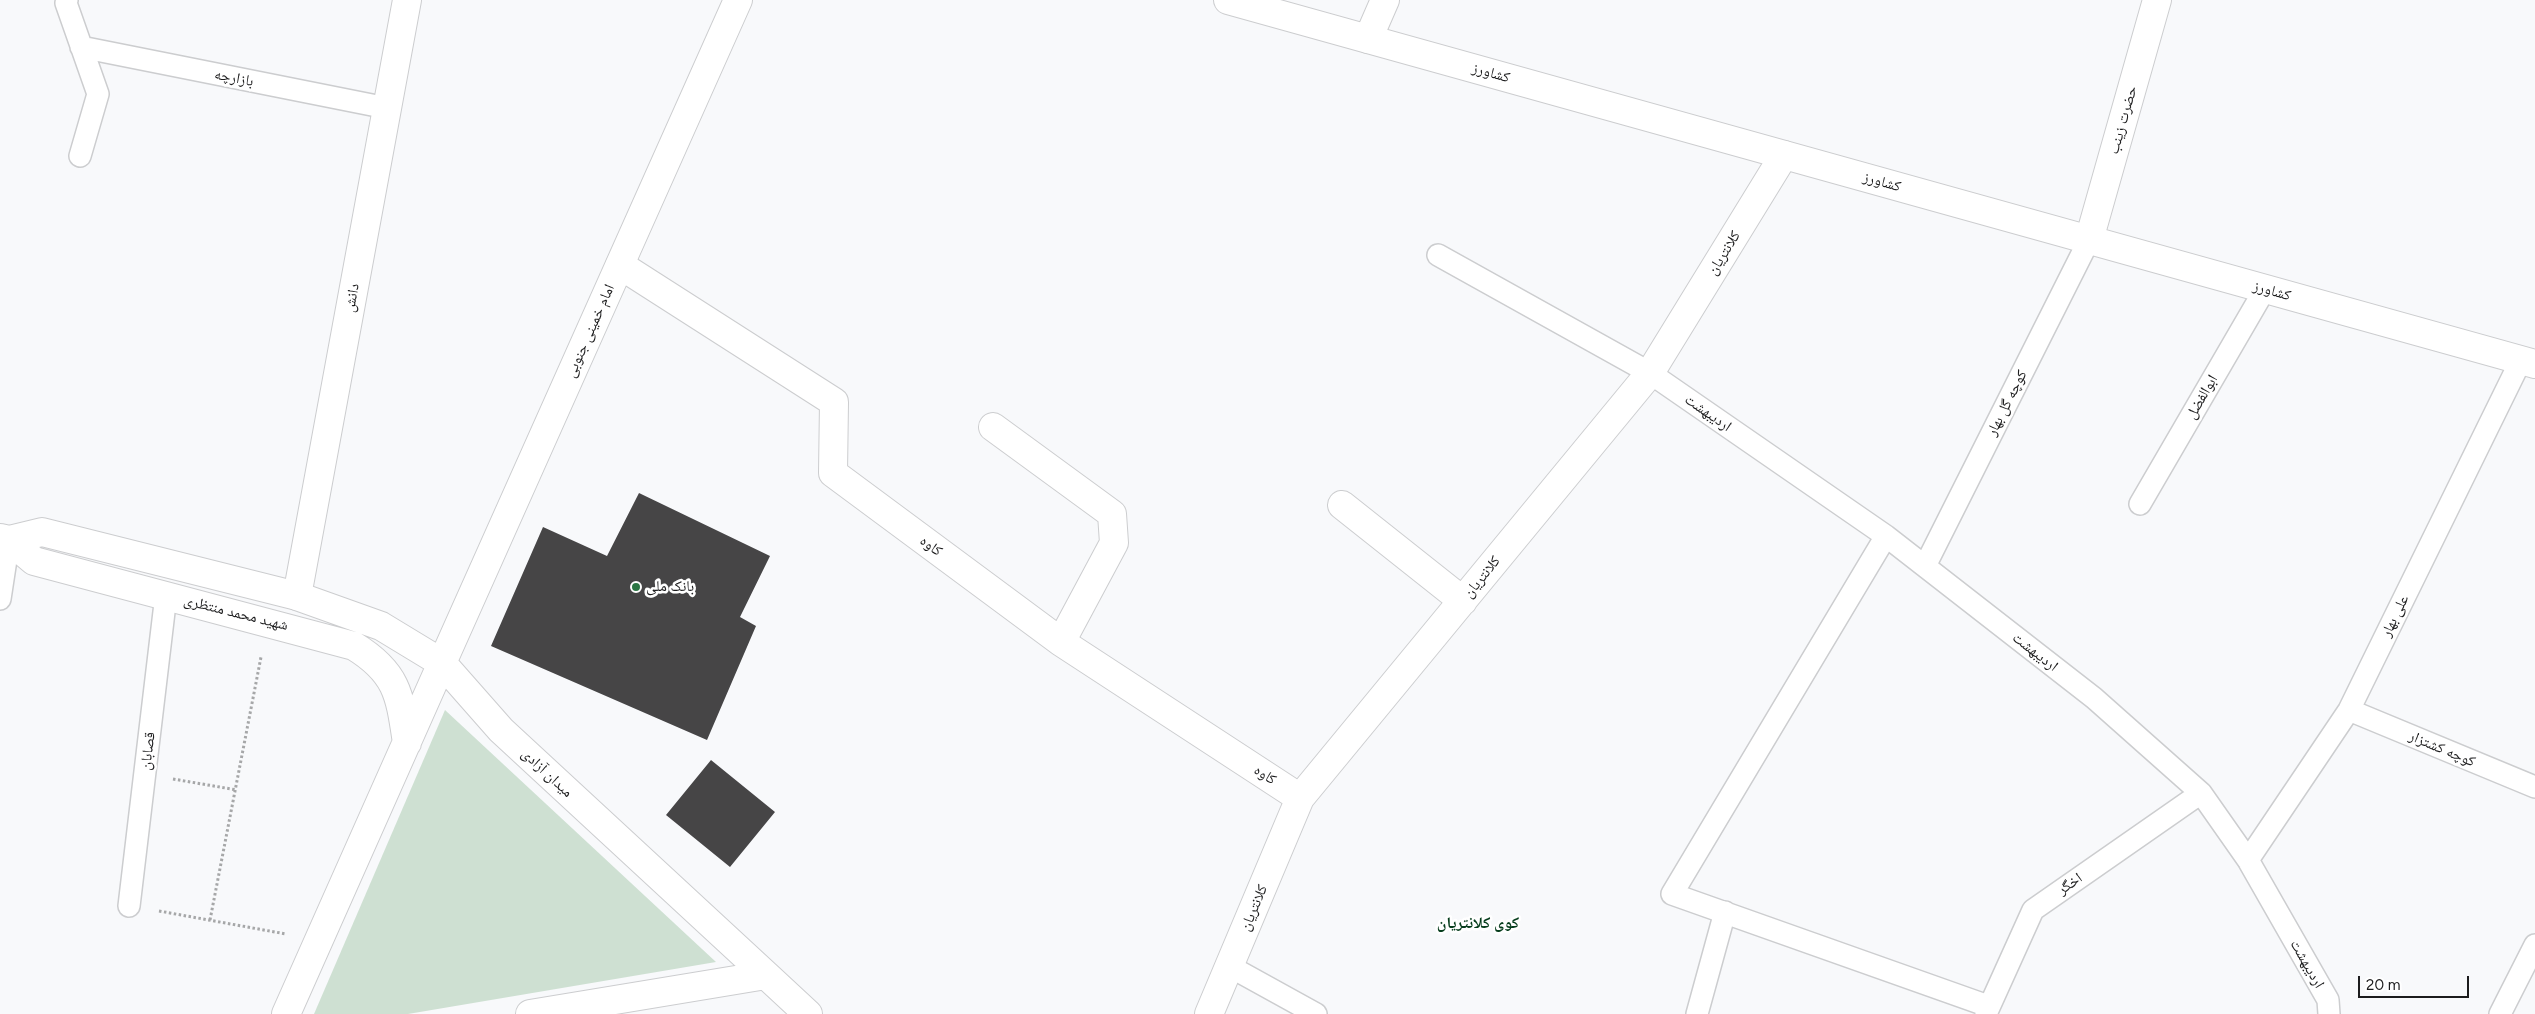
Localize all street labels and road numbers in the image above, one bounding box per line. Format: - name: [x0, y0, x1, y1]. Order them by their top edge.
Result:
- street label: کشاورز: [1470, 59, 1512, 87]
- street label: بازارچه: [213, 65, 255, 91]
- street label: حضرت زینب: [2105, 84, 2141, 156]
- street label: کشاورز: [1861, 168, 1903, 196]
- street label: کلانتریان: [1703, 228, 1745, 278]
- street label: کشاورز: [2251, 277, 2293, 305]
- street label: دانش: [341, 282, 363, 314]
- street label: امام خمینی جنوبی: [561, 282, 619, 380]
- street label: کوچه گل بهار: [1983, 367, 2031, 439]
- street label: ابوالفضل: [2182, 372, 2222, 422]
- street label: اردیبهشت: [1681, 390, 1735, 436]
- street label: کاوه: [916, 532, 946, 560]
- street label: کلانتریان: [1460, 552, 1504, 602]
- street label: شهید محمد منتظری: [182, 591, 290, 635]
- street label: علی بهار: [2377, 592, 2413, 640]
- street label: اردیبهشت: [2009, 629, 2061, 675]
- street label: کوچه کشتزار: [2406, 727, 2478, 771]
- street label: قصابان: [137, 731, 159, 771]
- street label: میدان آزادی: [518, 745, 576, 801]
- street label: کاوه: [1250, 761, 1280, 789]
- street label: اخگر: [2054, 869, 2086, 899]
- street label: کلانتریان: [1236, 882, 1272, 934]
- street label: اردیبهشت: [2286, 937, 2328, 991]

